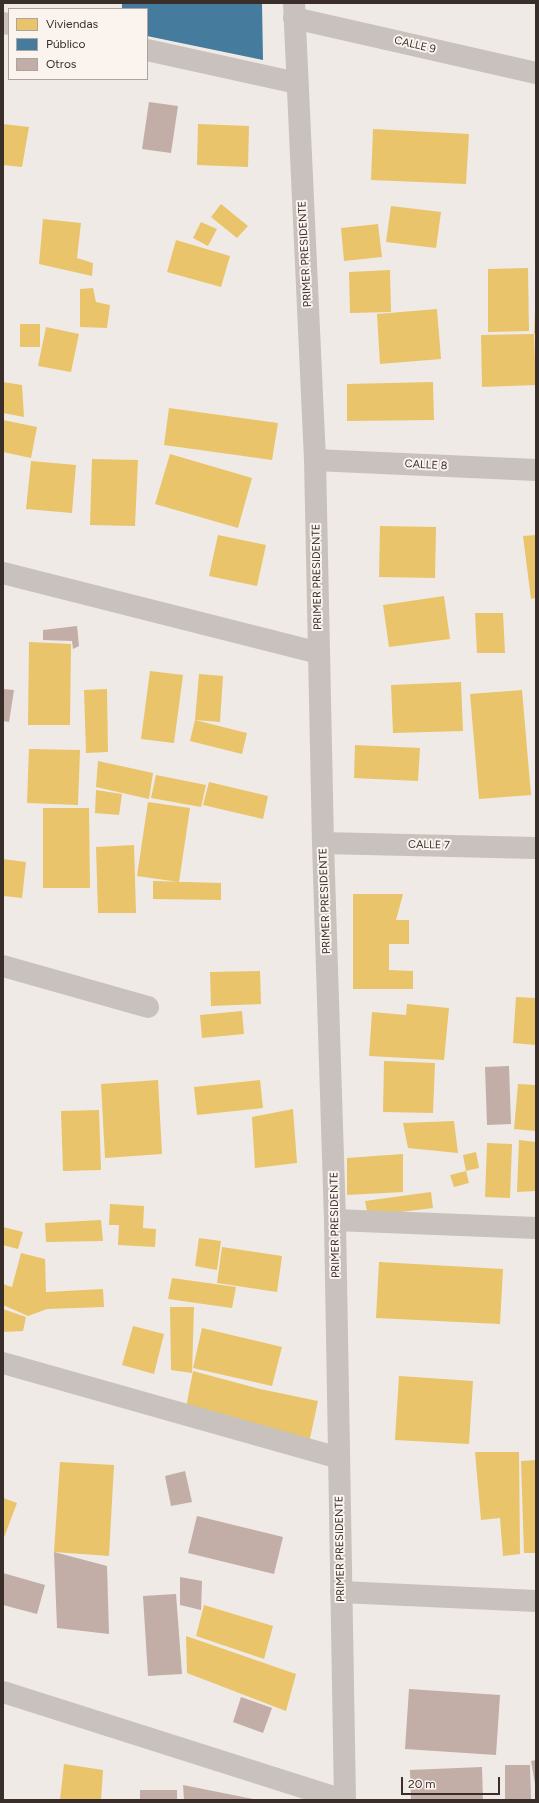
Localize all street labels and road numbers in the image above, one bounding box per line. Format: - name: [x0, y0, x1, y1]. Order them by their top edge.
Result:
- street label: CALLE 9: [393, 34, 437, 56]
- street label: PRIMER PRESIDENTE: [296, 201, 314, 307]
- street label: CALLE 8: [404, 457, 448, 473]
- street label: PRIMER PRESIDENTE: [309, 524, 325, 630]
- street label: CALLE 7: [408, 838, 450, 852]
- street label: PRIMER PRESIDENTE: [317, 848, 333, 954]
- street label: PRIMER PRESIDENTE: [327, 1172, 343, 1278]
- street label: PRIMER PRESIDENTE: [332, 1496, 348, 1602]

